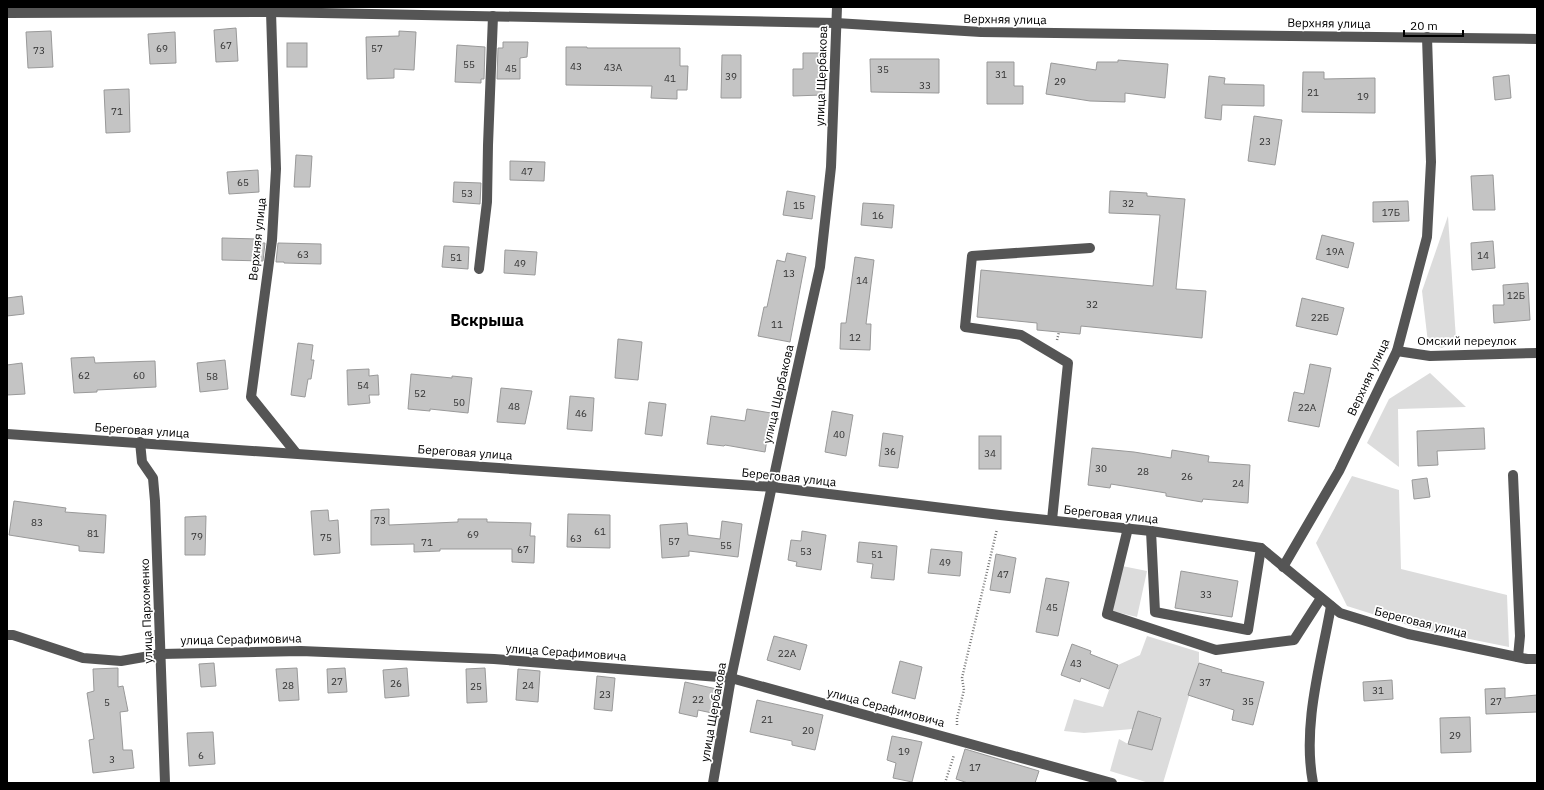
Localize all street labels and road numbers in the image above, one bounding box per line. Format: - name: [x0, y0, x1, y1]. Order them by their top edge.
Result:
- street label: Верхняя улица: [963, 11, 1047, 27]
- street label: Верхняя улица: [1287, 15, 1371, 31]
- street label: улица Щербакова: [812, 25, 830, 127]
- street label: Верхняя улица: [245, 196, 269, 281]
- street label: Омский переулок: [1417, 333, 1517, 348]
- street label: Верхняя улица: [1344, 336, 1393, 418]
- street label: улица Щербакова: [759, 343, 797, 445]
- street label: Береговая улица: [94, 419, 190, 441]
- street label: Береговая улица: [417, 441, 513, 463]
- street label: Береговая улица: [741, 465, 838, 489]
- street label: Береговая улица: [1063, 502, 1160, 526]
- street label: улица Пархоменко: [137, 558, 155, 664]
- street label: Береговая улица: [1373, 603, 1469, 641]
- street label: улица Серафимовича: [180, 630, 302, 648]
- street label: улица Серафимовича: [505, 640, 628, 664]
- street label: улица Щербакова: [697, 660, 729, 763]
- street label: улица Серафимовича: [826, 684, 947, 730]

